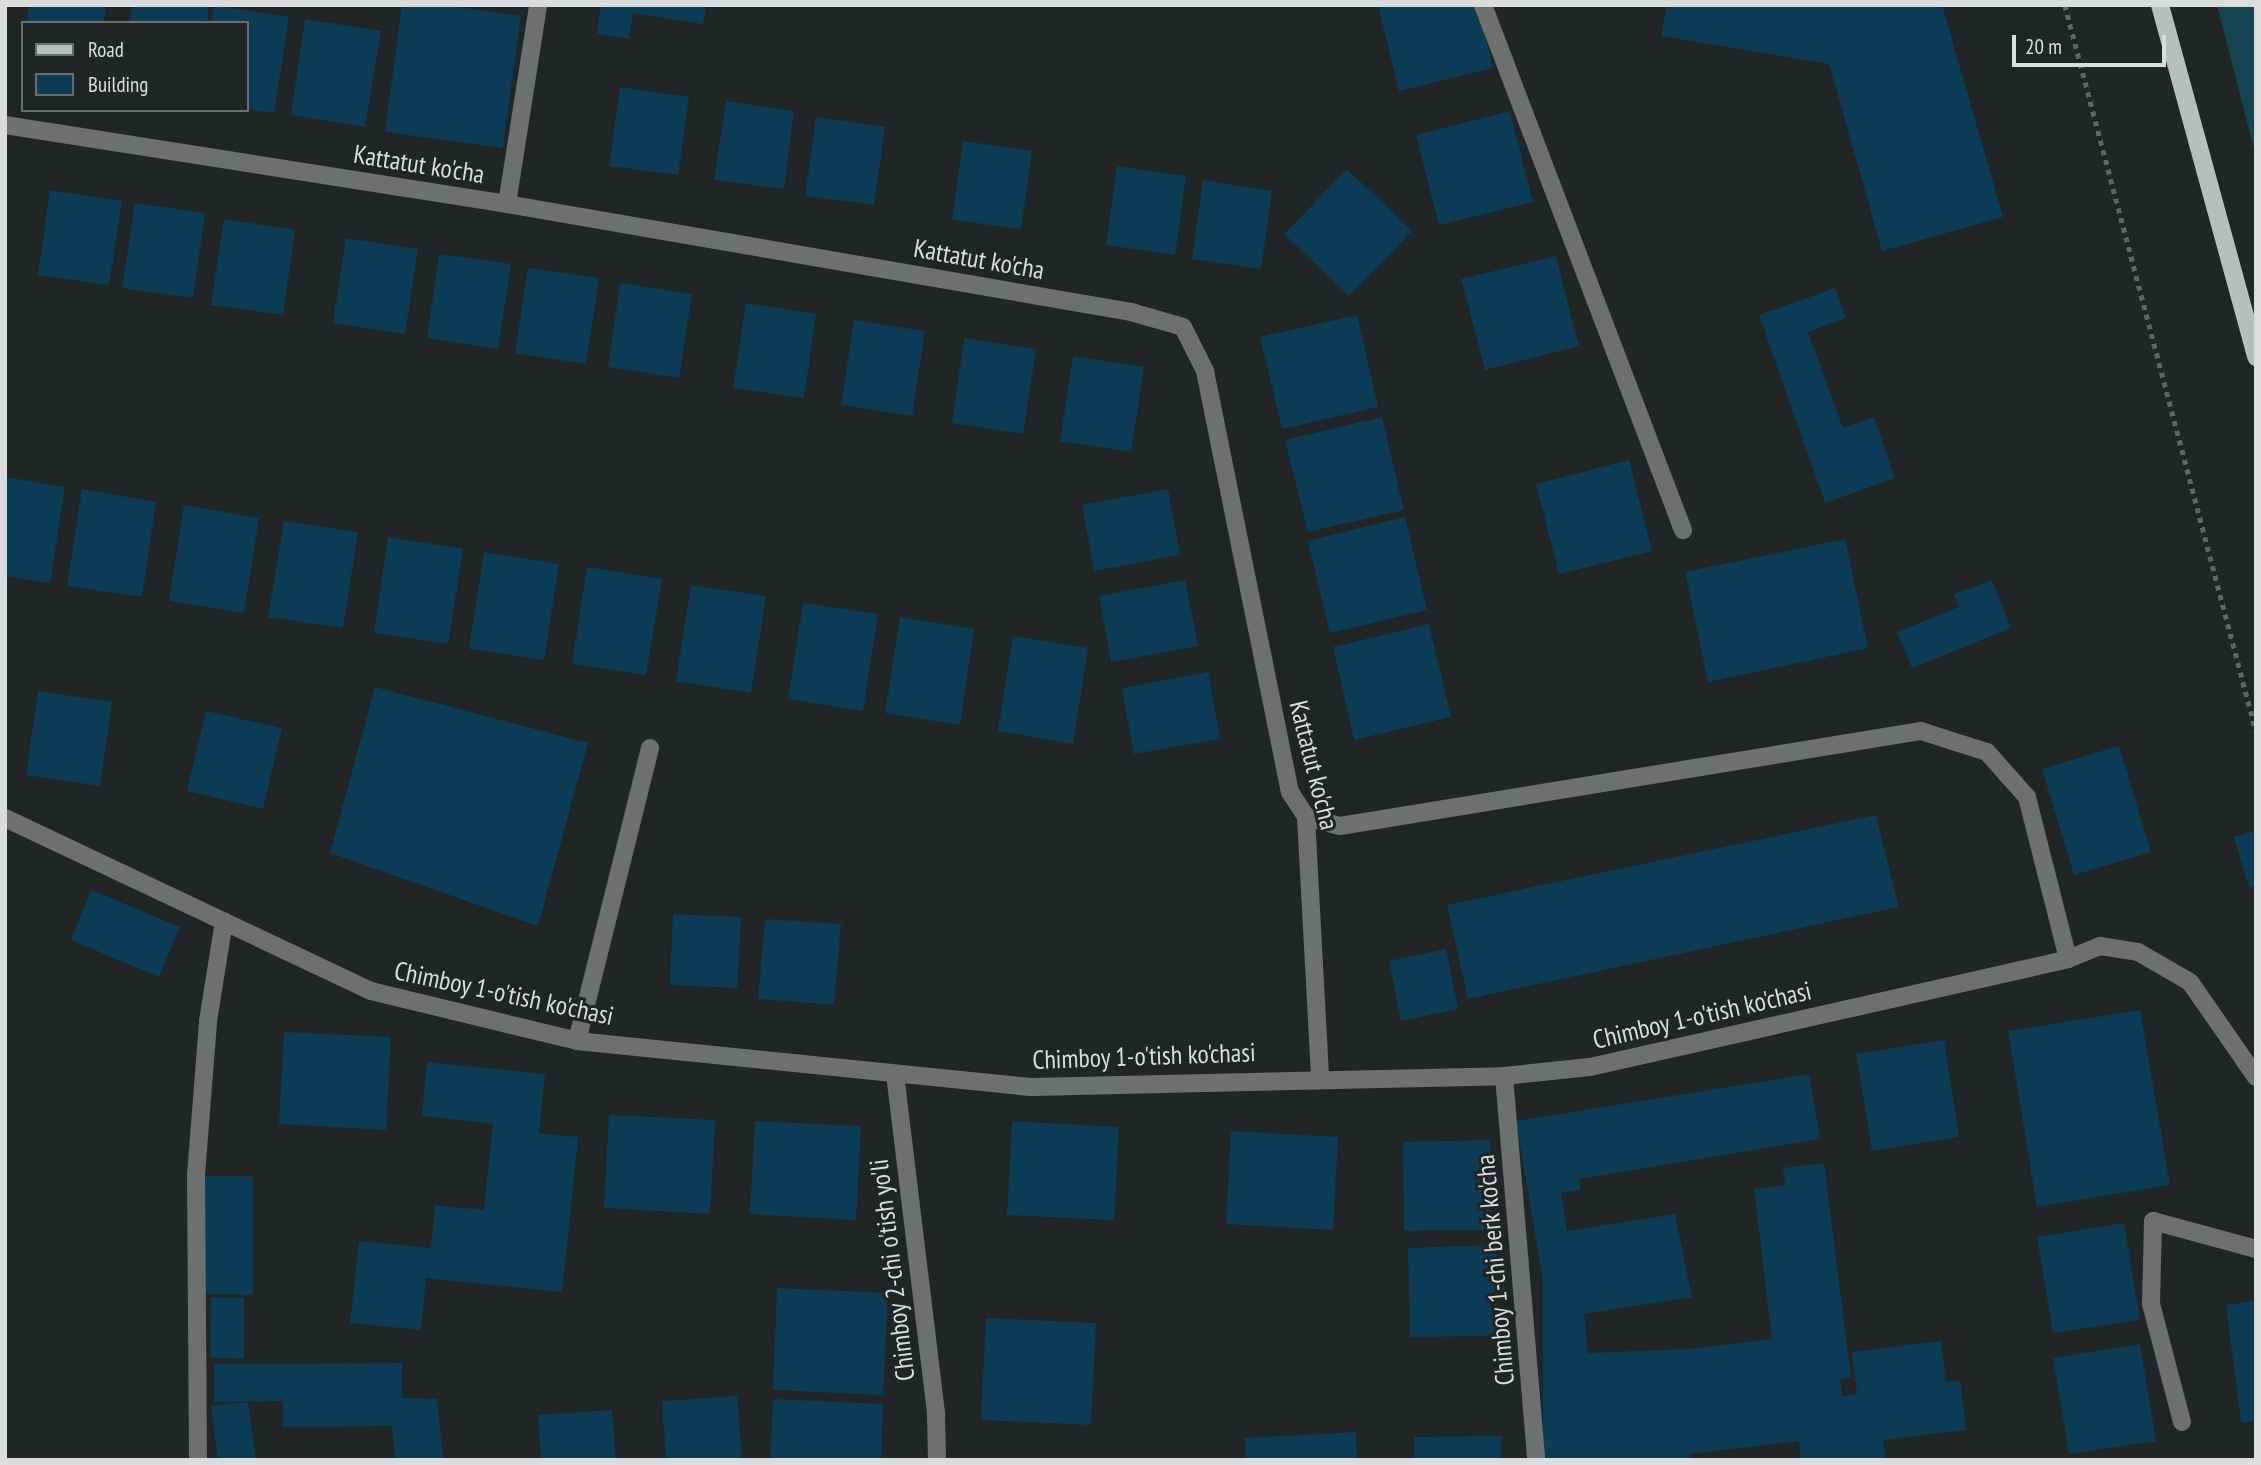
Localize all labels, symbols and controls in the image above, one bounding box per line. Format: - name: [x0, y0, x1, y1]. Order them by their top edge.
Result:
- legend: [21, 21, 248, 112]
- scale bar: [2016, 21, 2170, 65]
- text: 20 m: [2025, 33, 2062, 60]
- text: Road: [88, 36, 124, 63]
- text: Building: [88, 71, 148, 98]
- street label: Kattatut ko'cha: [351, 138, 487, 190]
- street label: Kattatut ko'cha: [911, 232, 1047, 286]
- street label: Kattatut ko'cha: [1283, 697, 1345, 833]
- street label: Chimboy 1-o'tish ko'chasi: [391, 954, 617, 1032]
- street label: Chimboy 1-o'tish ko'chasi: [1589, 975, 1815, 1055]
- street label: Chimboy 1-o'tish ko'chasi: [1032, 1037, 1256, 1075]
- street label: Chimboy 1-chi berk ko'cha: [1469, 1153, 1521, 1387]
- street label: Chimboy 2-chi o'tish yo'li: [863, 1157, 921, 1383]

